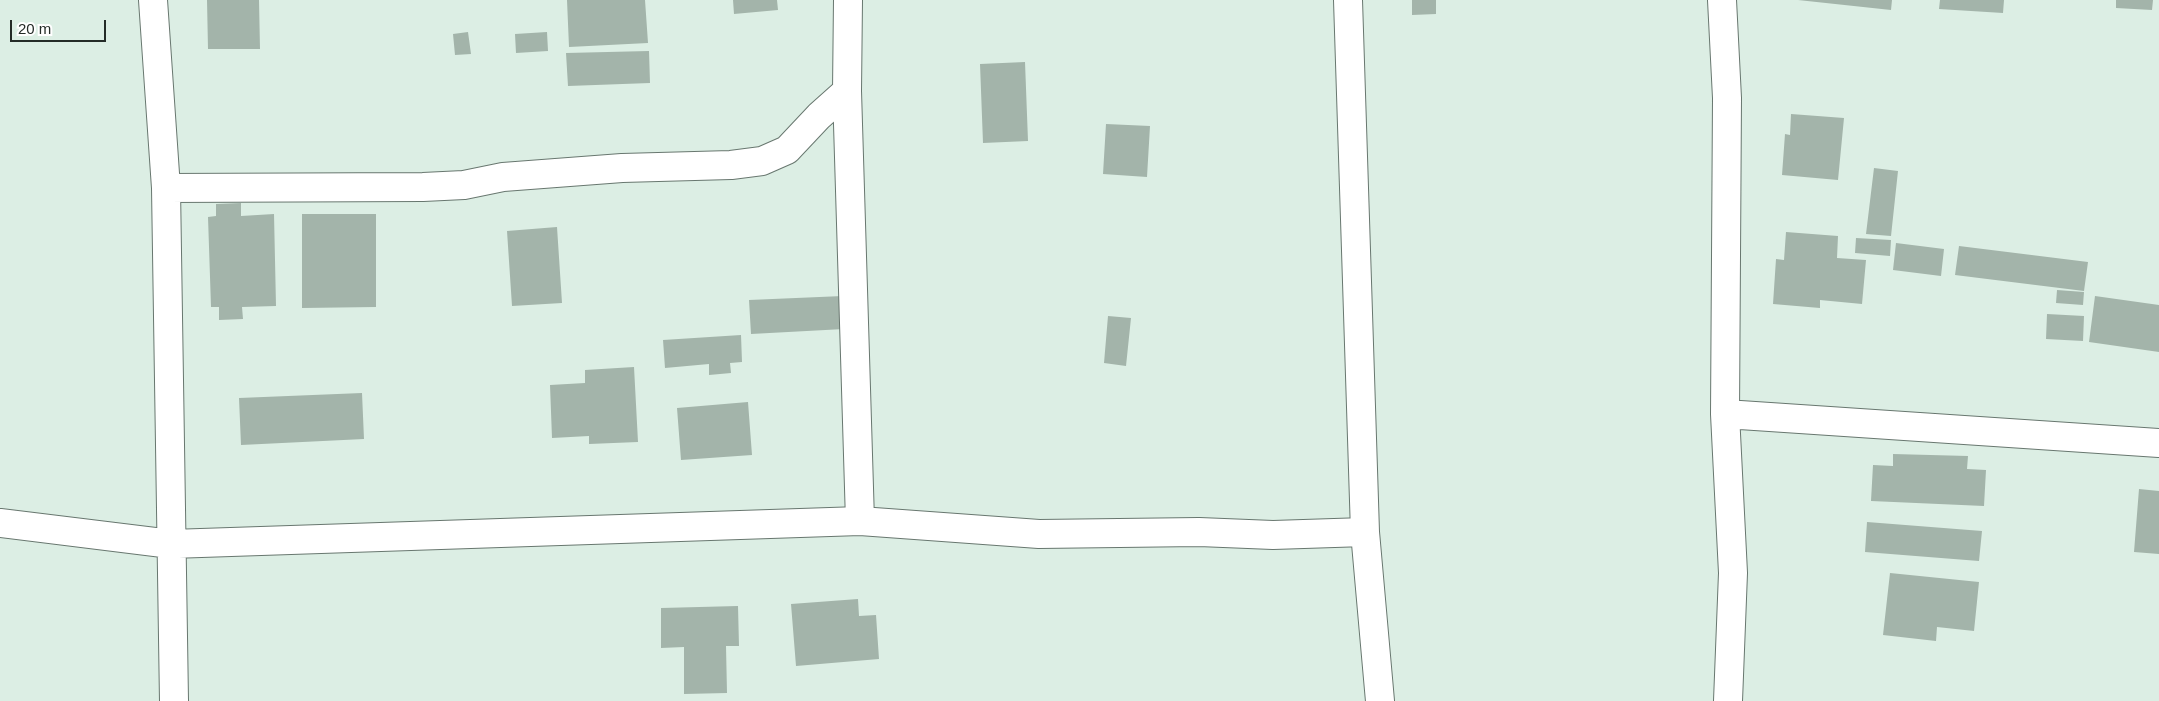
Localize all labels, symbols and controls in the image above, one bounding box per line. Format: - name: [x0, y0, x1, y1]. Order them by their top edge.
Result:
- scale bar: [12, 10, 109, 42]
- text: 20 m: [18, 20, 51, 37]

